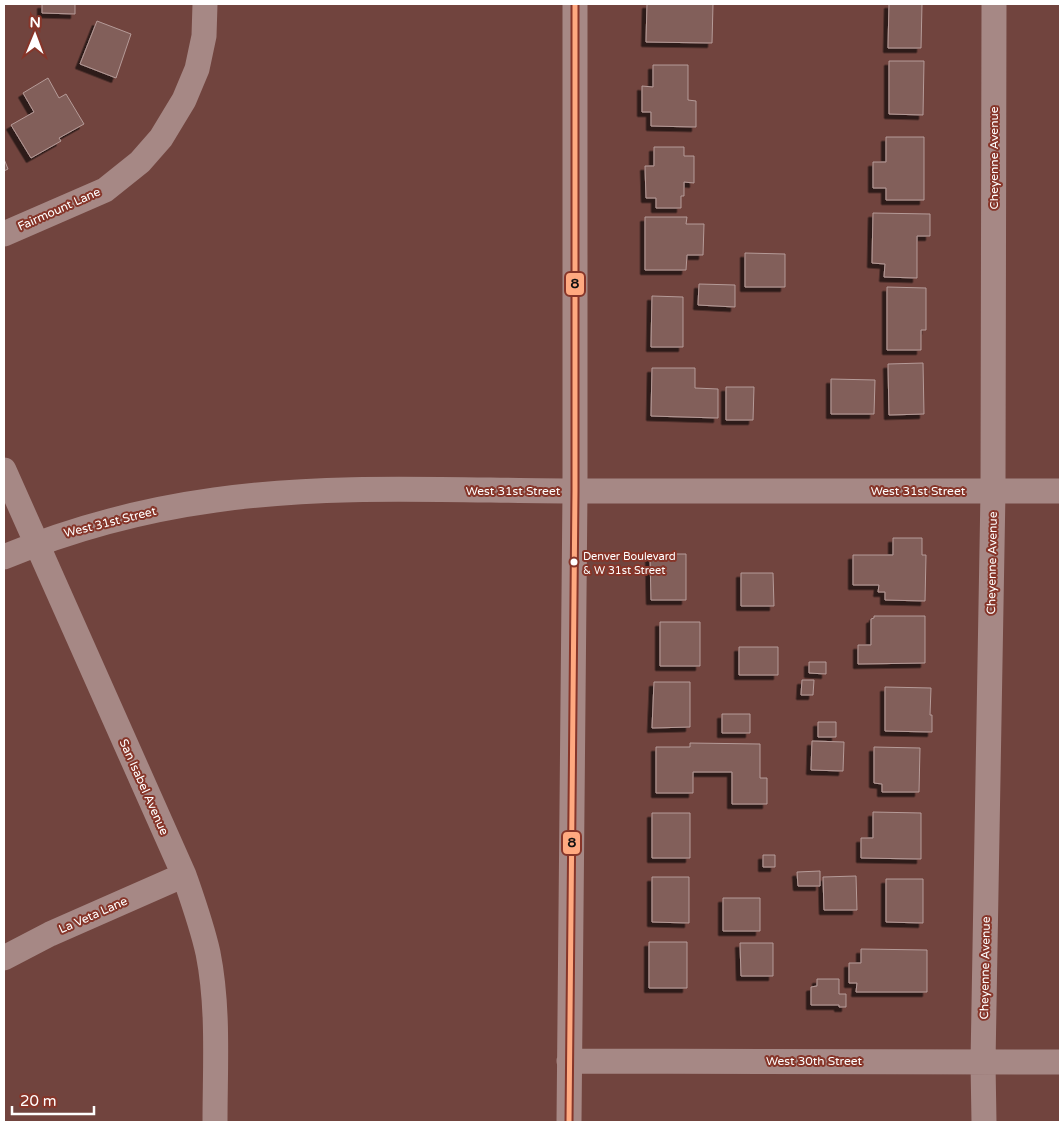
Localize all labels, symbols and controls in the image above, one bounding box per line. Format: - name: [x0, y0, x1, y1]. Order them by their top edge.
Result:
- north arrow: [10, 10, 60, 60]
- text: N: [29, 14, 41, 31]
- street label: Cheyenne Avenue: [987, 106, 1001, 210]
- street label: Fairmount Lane: [16, 184, 103, 233]
- line badge: 8: [565, 272, 585, 296]
- text: 8: [571, 275, 580, 292]
- street label: West 31st Street: [466, 484, 561, 498]
- street label: West 31st Street: [871, 484, 966, 498]
- street label: West 31st Street: [62, 504, 158, 540]
- street label: Cheyenne Avenue: [984, 511, 1000, 615]
- place label: Denver Boulevard & W 31st Street: [583, 550, 676, 577]
- marker: Denver Boulevard & W 31st Street: [569, 557, 579, 567]
- street label: San Isabel Avenue: [116, 737, 172, 837]
- line badge: 8: [562, 831, 581, 855]
- text: 8: [568, 834, 577, 851]
- street label: La Veta Lane: [57, 894, 130, 936]
- street label: Cheyenne Avenue: [977, 916, 993, 1020]
- street label: West 30th Street: [766, 1054, 863, 1068]
- scale bar: [12, 1084, 95, 1116]
- text: 20 m: [20, 1092, 57, 1110]

